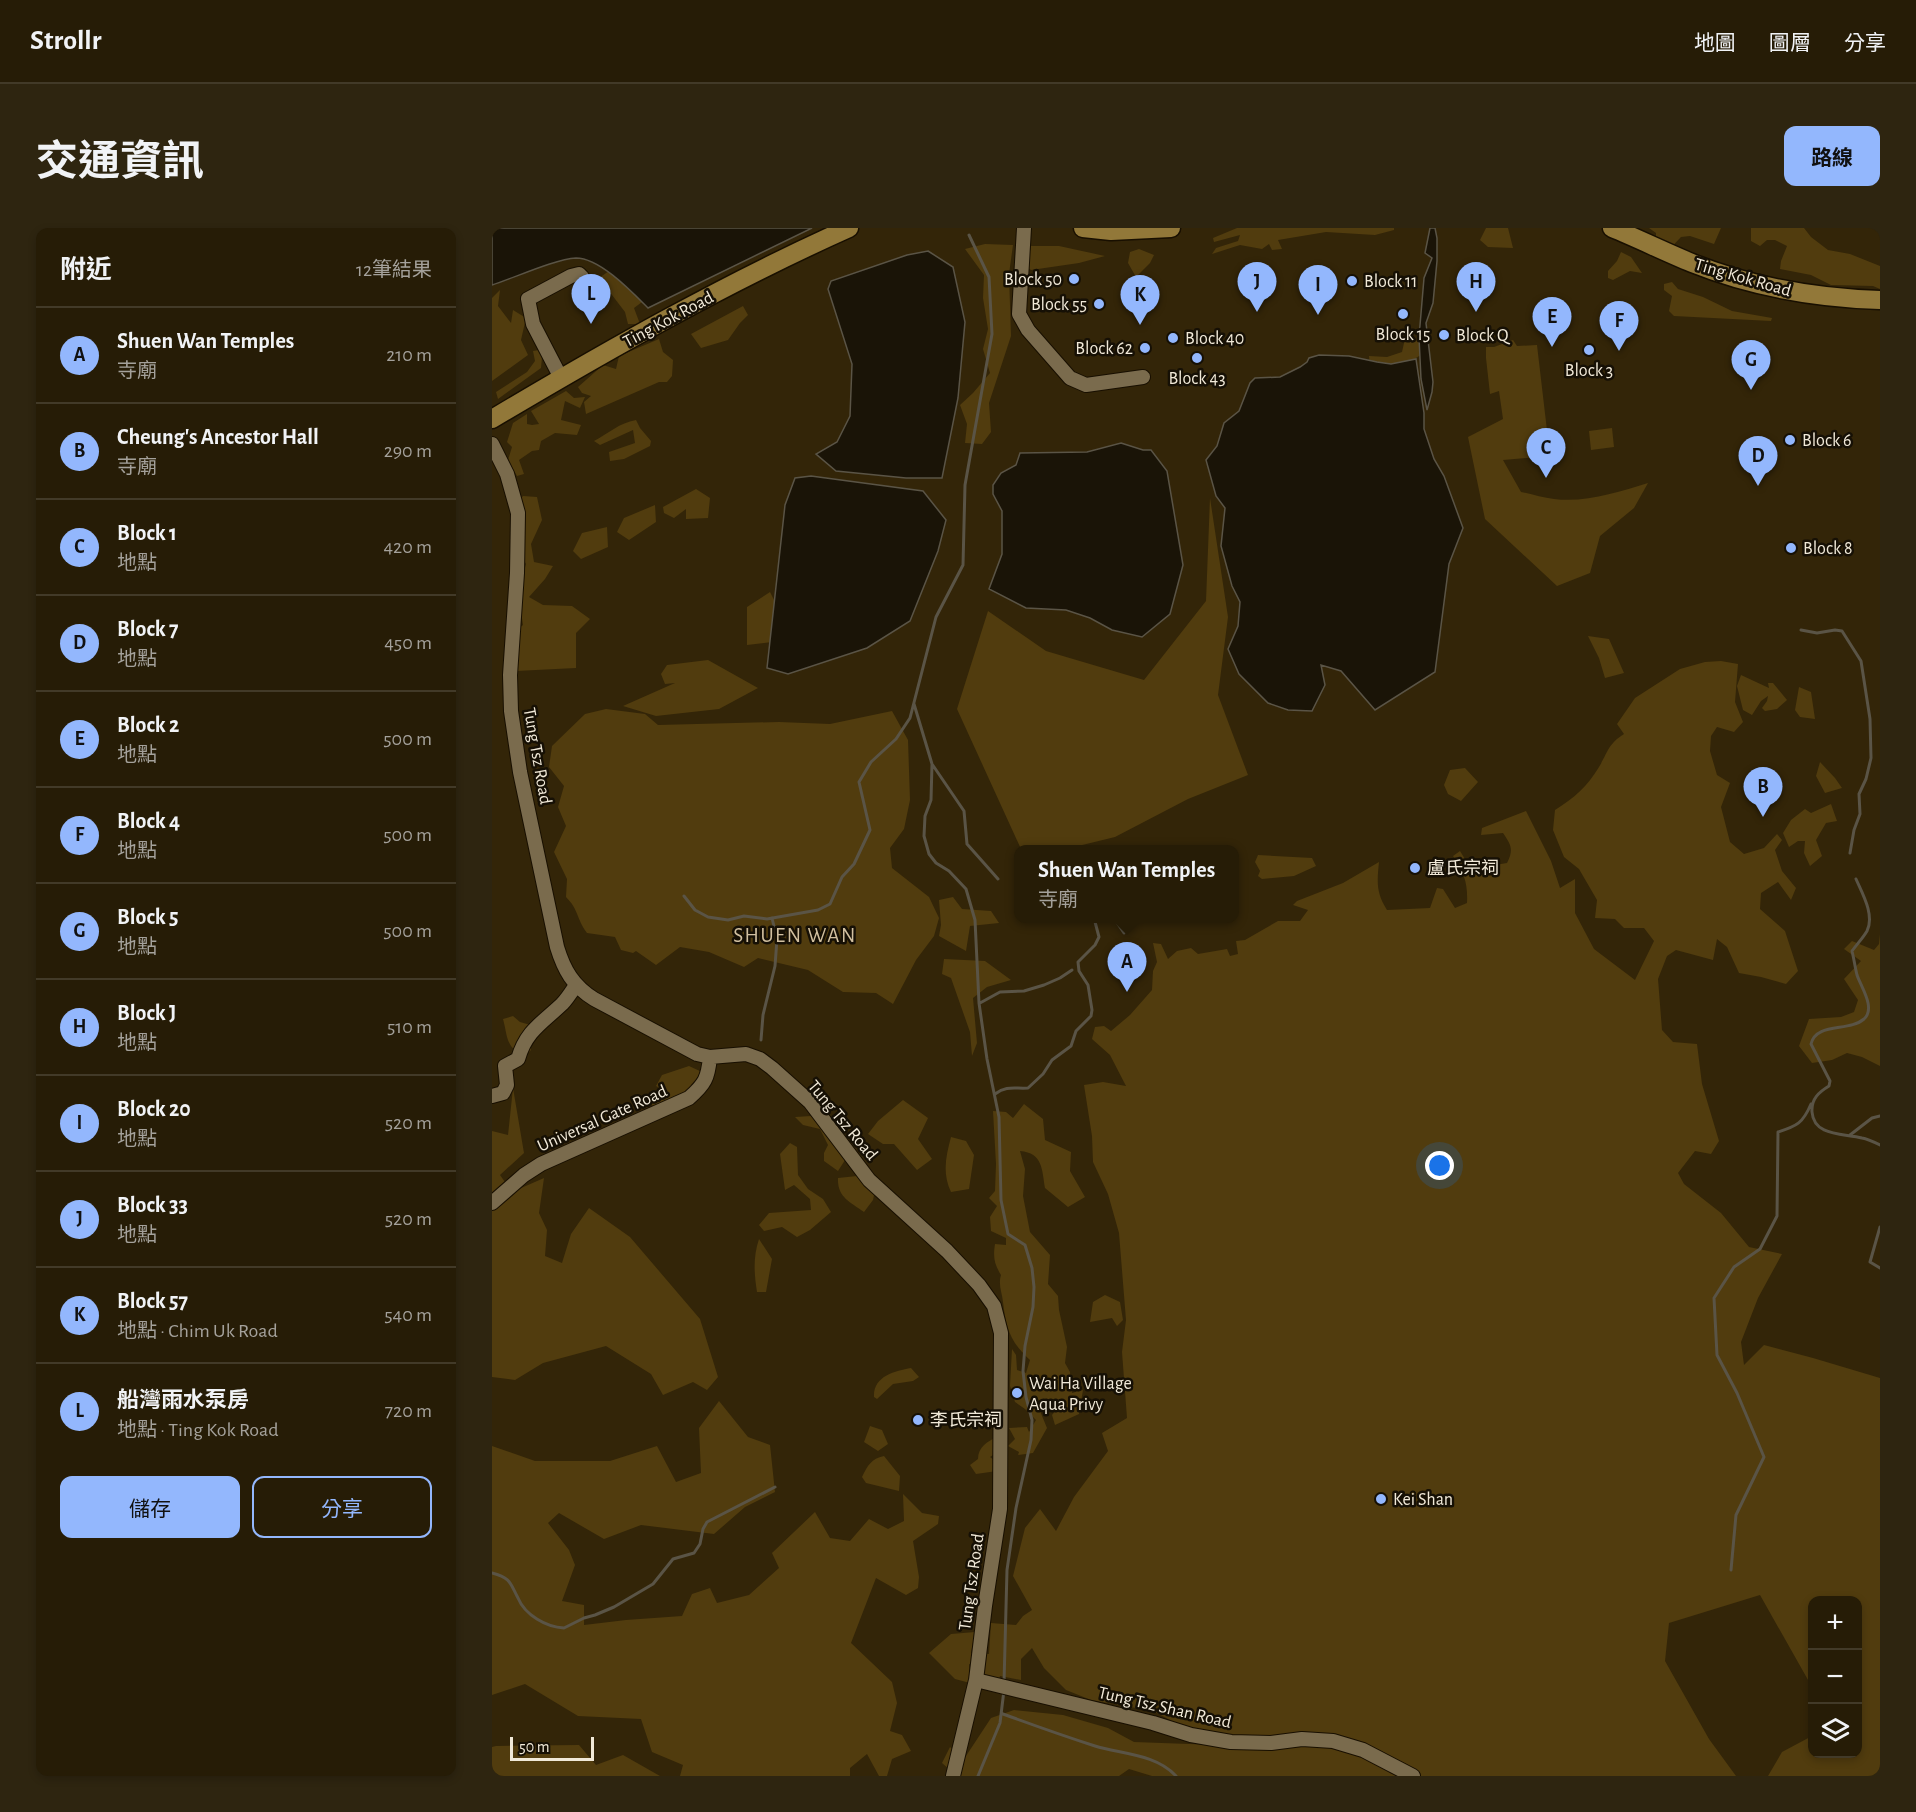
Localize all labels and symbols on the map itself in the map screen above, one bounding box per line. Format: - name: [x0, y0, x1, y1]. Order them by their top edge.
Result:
- street label: Ting Kok Road: [1692, 256, 1793, 300]
- pin: J: [1238, 262, 1276, 312]
- pin: H: [1456, 262, 1496, 312]
- pin: I: [1298, 266, 1338, 315]
- place label: Block 50: [1004, 271, 1062, 289]
- marker: Block 50: [1067, 272, 1081, 286]
- place label: Block 11: [1364, 273, 1417, 291]
- pin: L: [572, 274, 610, 324]
- marker: Block 11: [1345, 274, 1359, 288]
- pin: K: [1120, 276, 1160, 325]
- street label: Ting Kok Road: [620, 289, 717, 351]
- place label: Block 55: [1031, 296, 1087, 314]
- marker: Block 55: [1092, 297, 1106, 311]
- pin: E: [1532, 298, 1572, 347]
- pin: F: [1600, 302, 1638, 351]
- marker: Block 15: [1396, 307, 1410, 321]
- place label: Block 15: [1376, 326, 1430, 344]
- place label: Block Q: [1456, 327, 1511, 345]
- marker: Block Q: [1437, 328, 1451, 342]
- place label: Block 40: [1185, 330, 1244, 348]
- marker: Block 40: [1166, 331, 1180, 345]
- place label: Block 62: [1075, 340, 1133, 358]
- pin: G: [1732, 340, 1770, 390]
- marker: Block 62: [1138, 341, 1152, 355]
- marker: Block 3: [1582, 343, 1596, 357]
- marker: Block 43: [1190, 351, 1204, 365]
- place label: Block 3: [1565, 362, 1613, 380]
- place label: Block 43: [1168, 370, 1226, 388]
- pin: C: [1526, 428, 1566, 478]
- place label: Block 6: [1802, 432, 1852, 450]
- marker: Block 6: [1783, 433, 1797, 447]
- pin: D: [1738, 436, 1778, 486]
- place label: Block 8: [1803, 540, 1853, 558]
- marker: Block 8: [1784, 541, 1798, 555]
- street label: Tung Tsz Road: [520, 706, 554, 806]
- pin: B: [1744, 768, 1782, 817]
- place label: 盧氏宗祠: [1427, 858, 1499, 878]
- marker: 盧氏宗祠: [1408, 861, 1422, 875]
- district label: SHUEN WAN: [733, 925, 857, 946]
- pin: A: [1108, 942, 1146, 992]
- street label: Tung Tsz Road: [804, 1077, 881, 1164]
- street label: Universal Gate Road: [535, 1082, 670, 1156]
- your location: [1425, 1151, 1454, 1180]
- place label: Wai Ha Village Aqua Privy: [1029, 1375, 1132, 1414]
- marker: Wai Ha Village Aqua Privy: [1010, 1386, 1024, 1400]
- place label: 李氏宗祠: [930, 1410, 1002, 1430]
- marker: 李氏宗祠: [911, 1413, 925, 1427]
- place label: Kei Shan: [1393, 1491, 1453, 1509]
- marker: Kei Shan: [1374, 1492, 1388, 1506]
- street label: Tung Tsz Road: [956, 1532, 988, 1632]
- street label: Tung Tsz Shan Road: [1096, 1684, 1233, 1732]
- scale bar: [510, 1734, 594, 1762]

